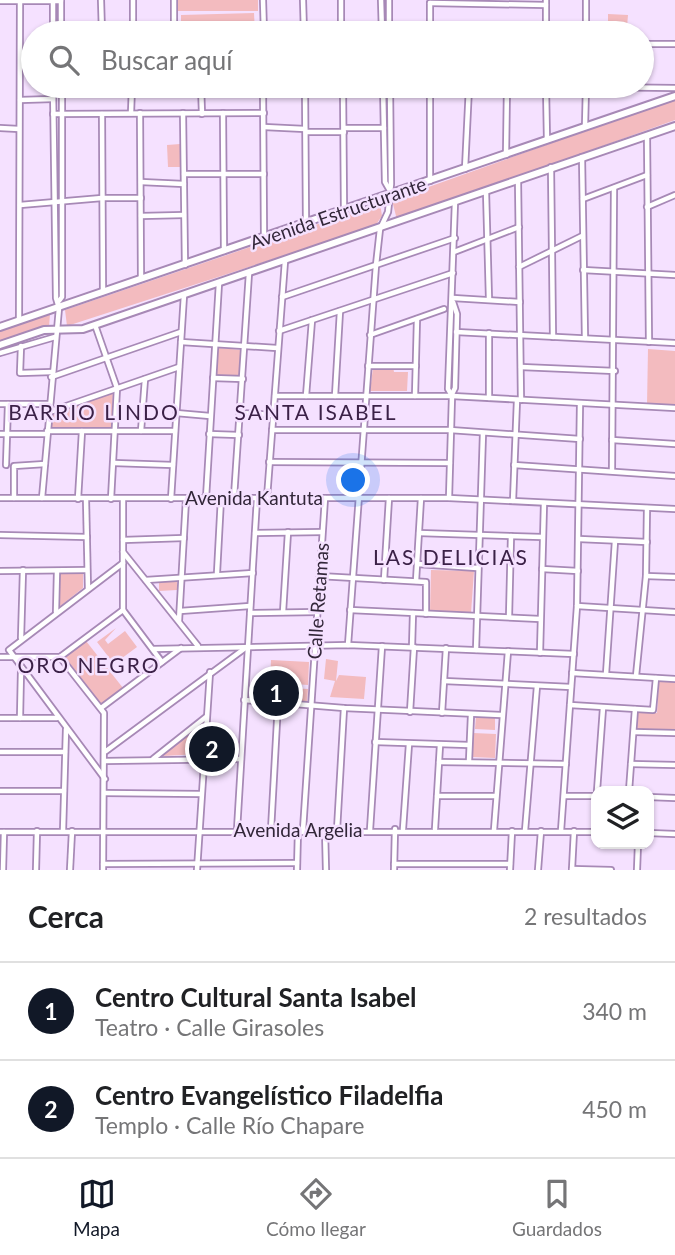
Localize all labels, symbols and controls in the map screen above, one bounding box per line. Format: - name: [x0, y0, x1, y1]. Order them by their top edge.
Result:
- search box: [21, 21, 654, 98]
- icon: search: [45, 41, 83, 79]
- text: Buscar aquí: [101, 44, 232, 76]
- street label: Avenida Estructurante: [247, 172, 429, 254]
- district label: BARRIO LINDO: [8, 399, 180, 424]
- district label: SANTA ISABEL: [235, 399, 397, 424]
- your location: [336, 463, 370, 497]
- street label: Avenida Kantuta: [185, 486, 323, 509]
- street label: Calle Retamas: [302, 542, 333, 660]
- district label: LAS DELICIAS: [373, 544, 529, 569]
- district label: ORO NEGRO: [17, 652, 161, 677]
- pin: 1: [253, 667, 299, 719]
- pin: 2: [189, 723, 235, 775]
- map controls: [591, 786, 654, 849]
- button: layers: [591, 786, 654, 849]
- street label: Avenida Argelia: [234, 818, 362, 841]
- text: Cerca: [28, 898, 104, 934]
- text: 2 resultados: [524, 902, 647, 930]
- text: Centro Cultural Santa Isabel: [95, 981, 417, 1013]
- text: 1: [44, 997, 58, 1025]
- text: 340 m: [582, 997, 647, 1025]
- text: Teatro · Calle Girasoles: [95, 1013, 324, 1041]
- text: Centro Evangelístico Filadelfia: [95, 1079, 443, 1111]
- text: 2: [44, 1095, 58, 1123]
- text: 450 m: [582, 1095, 647, 1123]
- text: Templo · Calle Río Chapare: [95, 1111, 364, 1139]
- tab: Mapa: [73, 1175, 120, 1240]
- tab: Cómo llegar: [266, 1175, 366, 1240]
- tab: Guardados: [512, 1175, 602, 1240]

